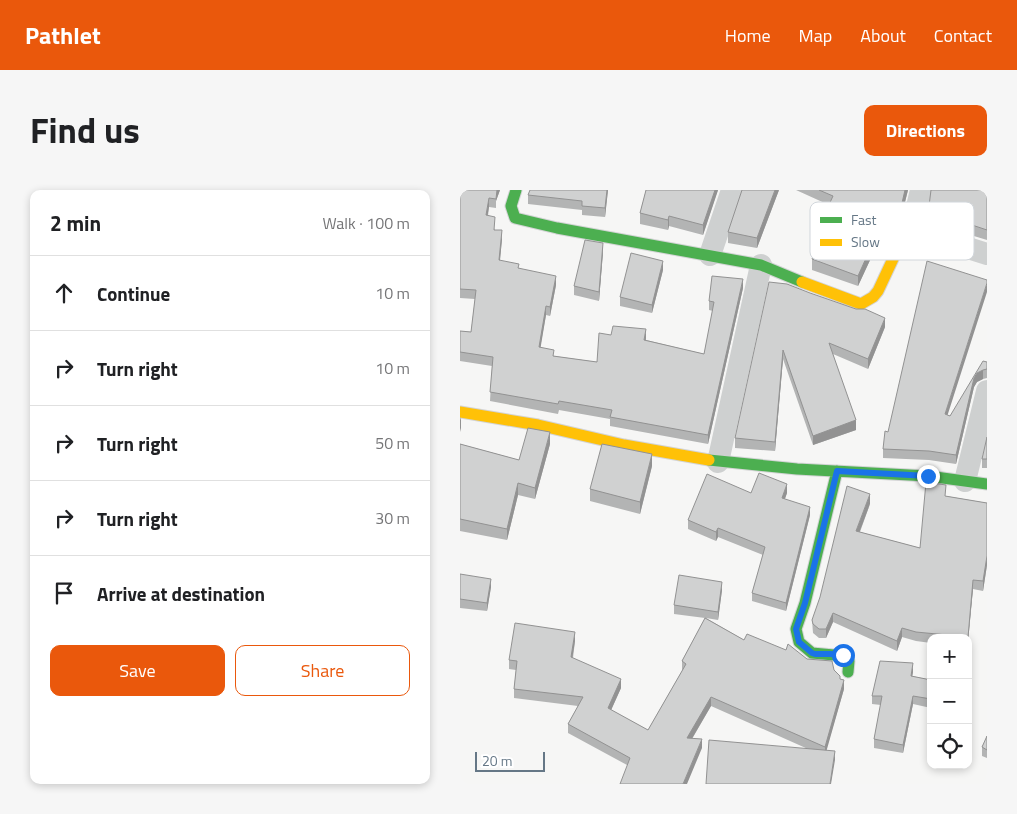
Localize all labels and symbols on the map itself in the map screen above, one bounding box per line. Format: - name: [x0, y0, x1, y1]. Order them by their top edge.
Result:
- legend: [810, 202, 974, 260]
- text: Fast: [851, 209, 876, 230]
- text: Slow: [851, 231, 880, 252]
- route end: [917, 465, 940, 488]
- route start: [832, 644, 855, 667]
- scale bar: [475, 749, 545, 772]

